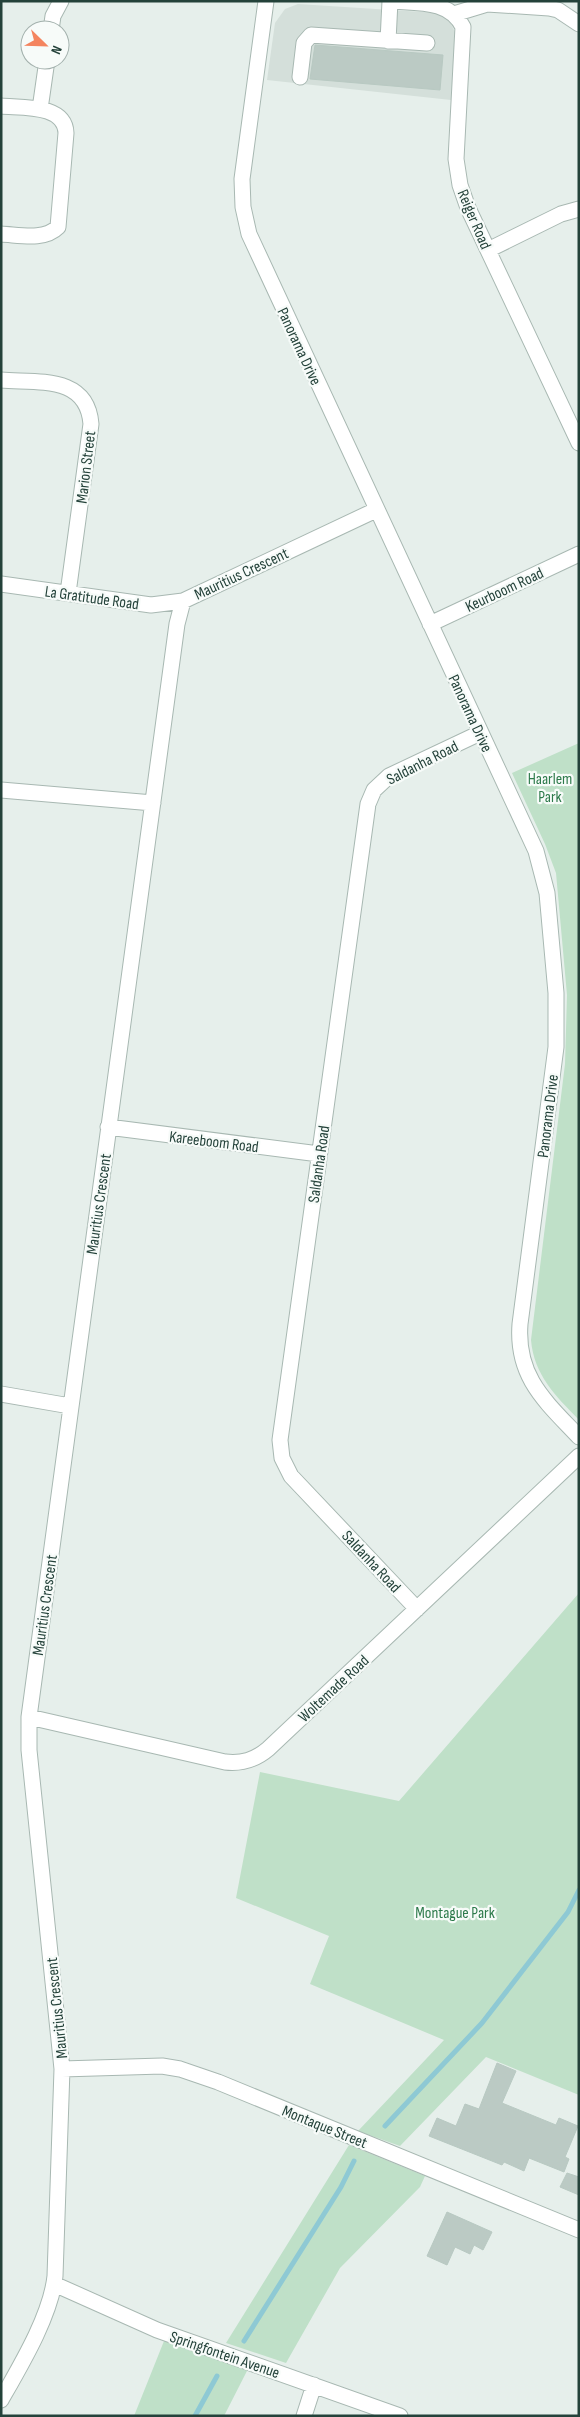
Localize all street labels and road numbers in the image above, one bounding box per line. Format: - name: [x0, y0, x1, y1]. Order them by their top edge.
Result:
- street label: Reiger Road: [453, 187, 495, 252]
- street label: Panorama Drive: [272, 305, 325, 389]
- street label: Marion Street: [73, 430, 100, 505]
- street label: Mauritius Crescent: [192, 544, 292, 604]
- street label: Keurboom Road: [463, 564, 547, 617]
- street label: La Gratitude Road: [43, 582, 140, 614]
- street label: Panorama Drive: [443, 672, 496, 756]
- street label: Saldanha Road: [384, 737, 462, 789]
- street label: Panorama Drive: [534, 1074, 563, 1159]
- street label: Saldanha Road: [305, 1124, 334, 1204]
- street label: Kareeboom Road: [168, 1128, 260, 1157]
- street label: Mauritius Crescent: [83, 1152, 116, 1256]
- street label: Saldanha Road: [337, 1527, 404, 1597]
- street label: Mauritius Crescent: [29, 1553, 62, 1657]
- street label: Woltemade Road: [295, 1652, 373, 1727]
- street label: Mauritius Crescent: [43, 1956, 72, 2059]
- street label: Montaque Street: [279, 2102, 370, 2153]
- street label: Springfontein Avenue: [167, 2328, 282, 2383]

